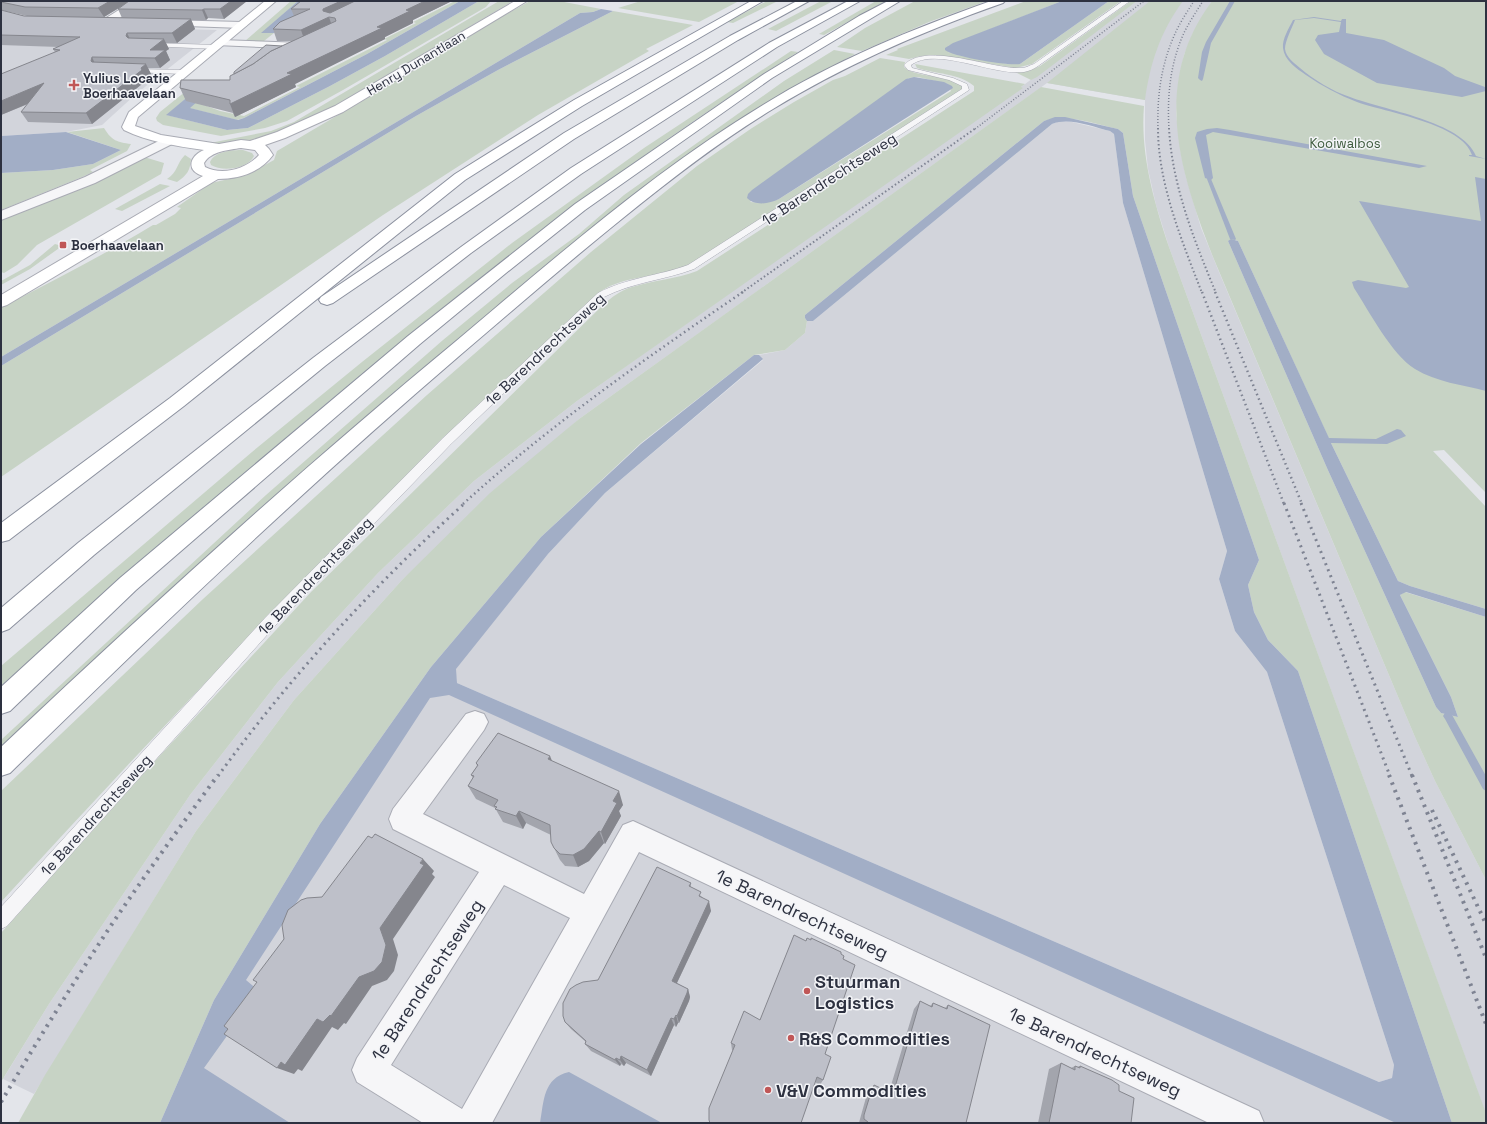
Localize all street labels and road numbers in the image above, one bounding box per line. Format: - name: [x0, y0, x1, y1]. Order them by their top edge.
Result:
- street label: Henry Dunantlaan: [364, 27, 468, 99]
- street label: 1e Barendrechtseweg: [758, 128, 900, 230]
- street label: 1e Barendrechtseweg: [481, 289, 609, 409]
- street label: 1e Barendrechtseweg: [254, 513, 376, 639]
- street label: 1e Barendrechtseweg: [36, 750, 156, 880]
- street label: 1e Barendrechtseweg: [712, 864, 892, 964]
- street label: 1e Barendrechtseweg: [366, 895, 488, 1065]
- street label: 1e Barendrechtseweg: [1005, 1002, 1185, 1102]

